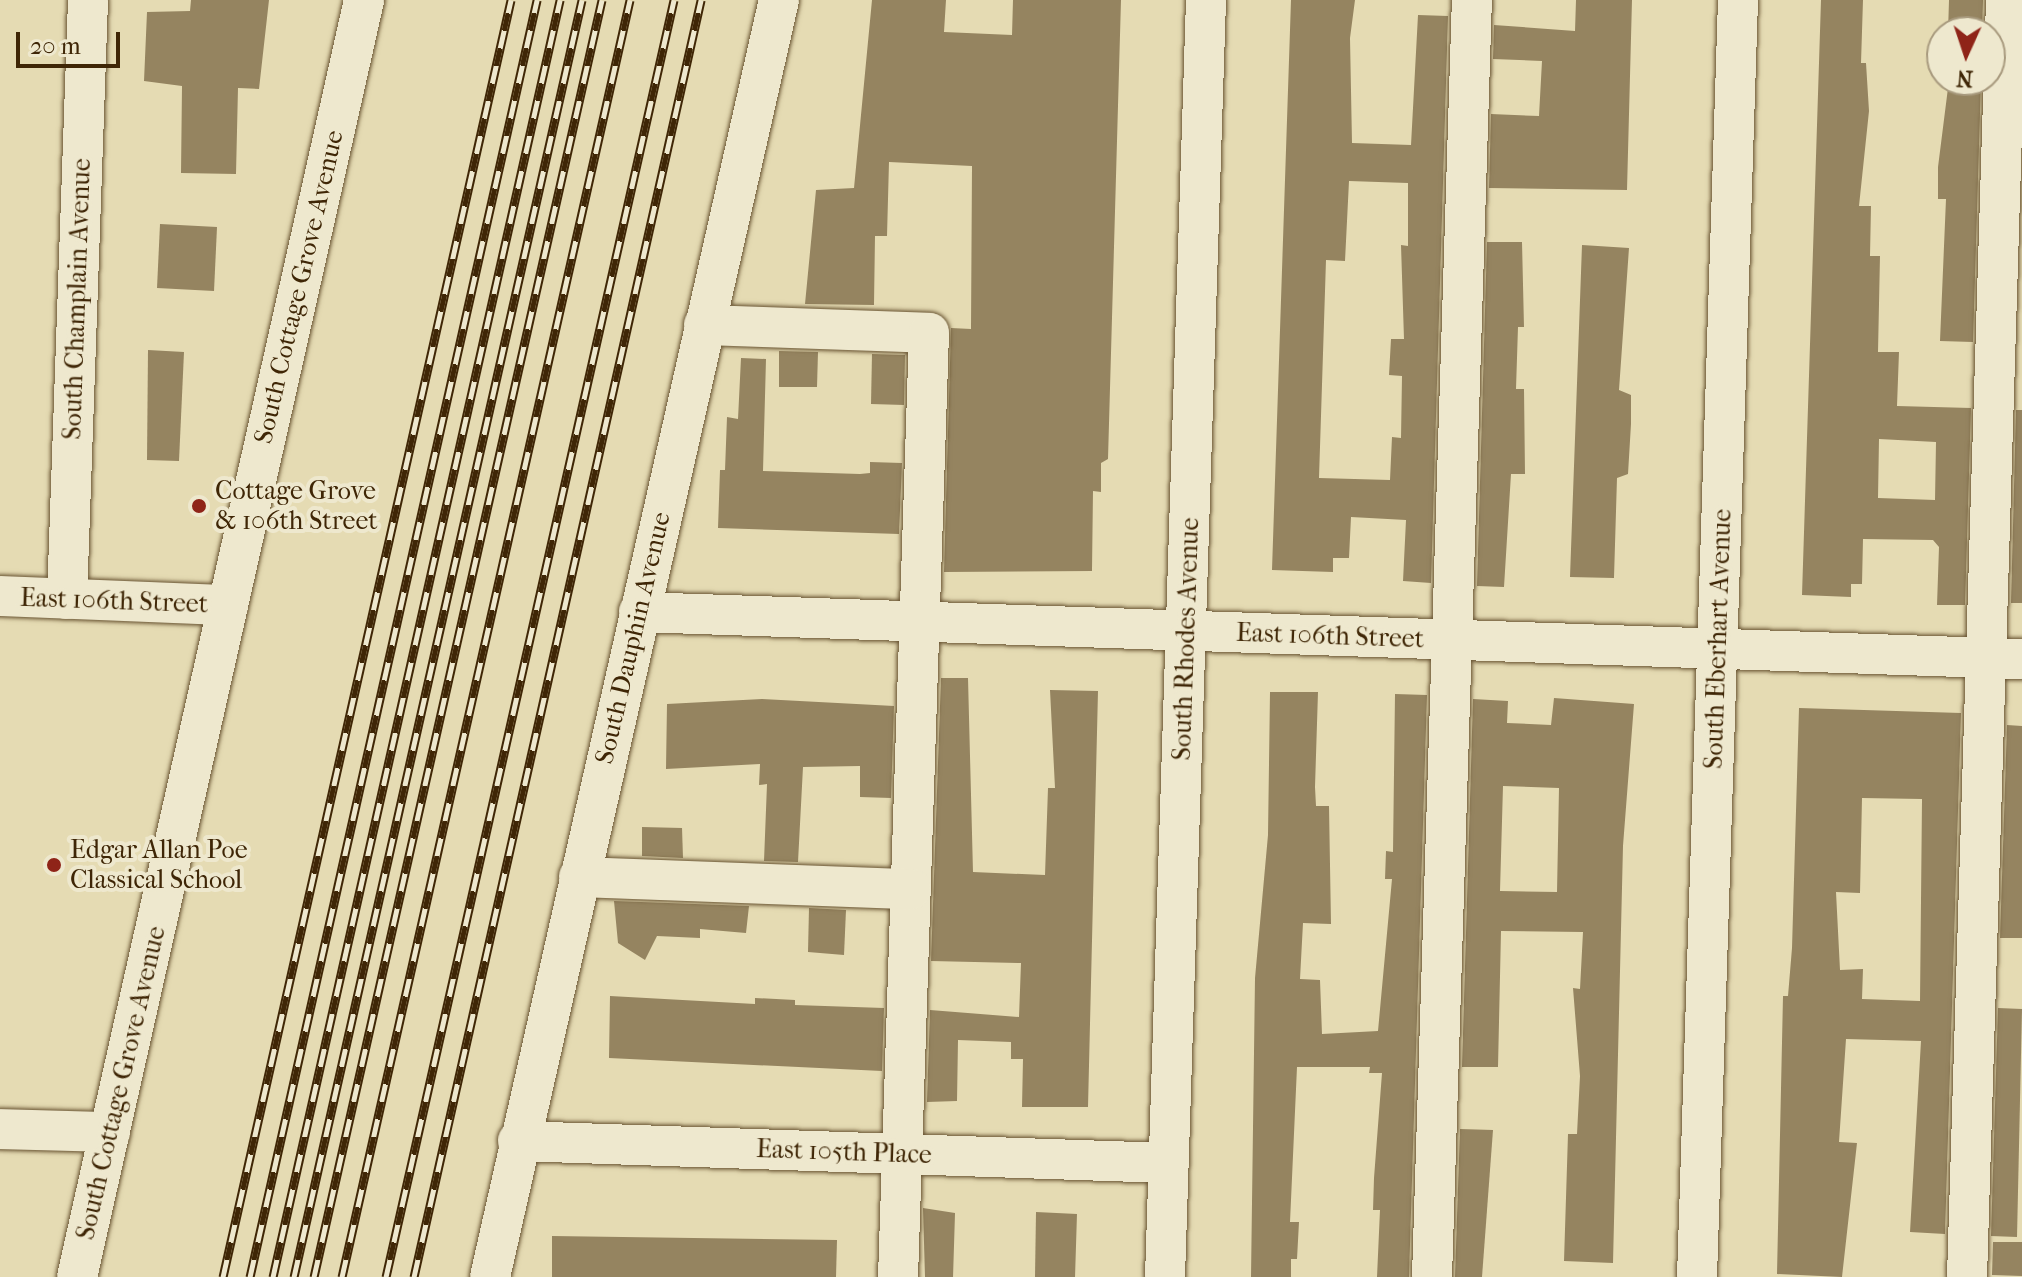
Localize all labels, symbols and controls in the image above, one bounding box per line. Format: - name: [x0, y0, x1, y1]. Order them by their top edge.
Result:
- scale bar: [20, 16, 124, 66]
- north arrow: [1926, 16, 2006, 96]
- text: 20 m: [30, 32, 81, 60]
- text: N: [1956, 65, 1974, 91]
- street label: South Cottage Grove Avenue: [248, 127, 350, 447]
- street label: South Champlain Avenue: [56, 158, 98, 440]
- place label: Cottage Grove & 106th Street: [215, 475, 378, 536]
- marker: Cottage Grove & 106th Street: [190, 497, 208, 515]
- street label: South Eberhart Avenue: [1698, 508, 1738, 770]
- street label: South Dauphin Avenue: [589, 509, 677, 767]
- street label: South Rhodes Avenue: [1166, 517, 1206, 761]
- street label: East 106th Street: [20, 582, 208, 620]
- street label: East 106th Street: [1236, 617, 1424, 655]
- place label: Edgar Allan Poe Classical School: [70, 834, 248, 896]
- marker: Edgar Allan Poe Classical School: [45, 856, 63, 874]
- street label: South Cottage Grove Avenue: [70, 923, 172, 1243]
- street label: East 105th Place: [756, 1133, 932, 1171]

